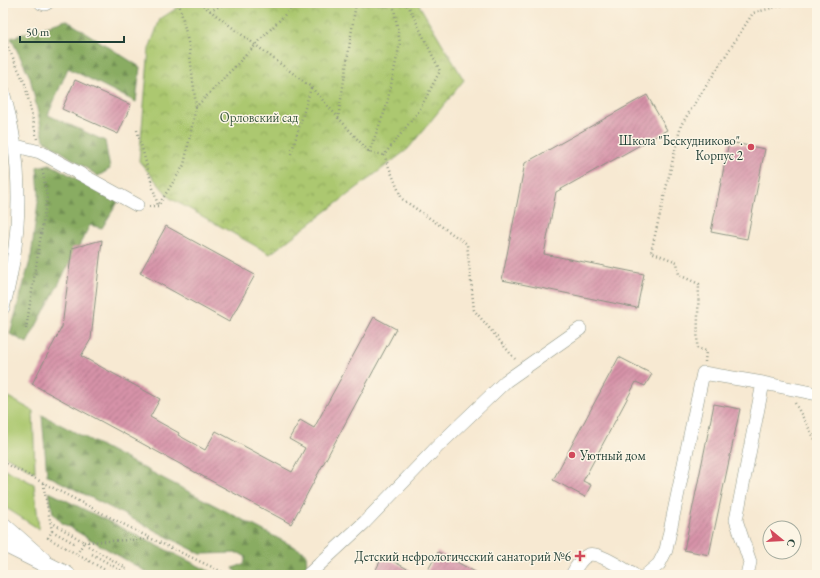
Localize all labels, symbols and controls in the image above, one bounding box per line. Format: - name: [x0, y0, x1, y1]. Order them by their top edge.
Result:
- scale bar: [20, 18, 124, 44]
- text: 50 m: [26, 24, 50, 40]
- park label: Орловский сад: [220, 109, 298, 126]
- place label: Школа "Бескудниково". Корпус 2: [619, 132, 744, 164]
- marker: Школа "Бескудниково". Корпус 2: [746, 142, 756, 152]
- place label: Уютный дом: [579, 447, 646, 464]
- marker: Уютный дом: [567, 450, 577, 460]
- north arrow: [762, 520, 802, 560]
- text: С: [784, 537, 799, 549]
- place label: Детский нефрологический санаторий №6: [354, 548, 571, 565]
- marker: Детский нефрологический санаторий №6: [574, 550, 586, 562]

